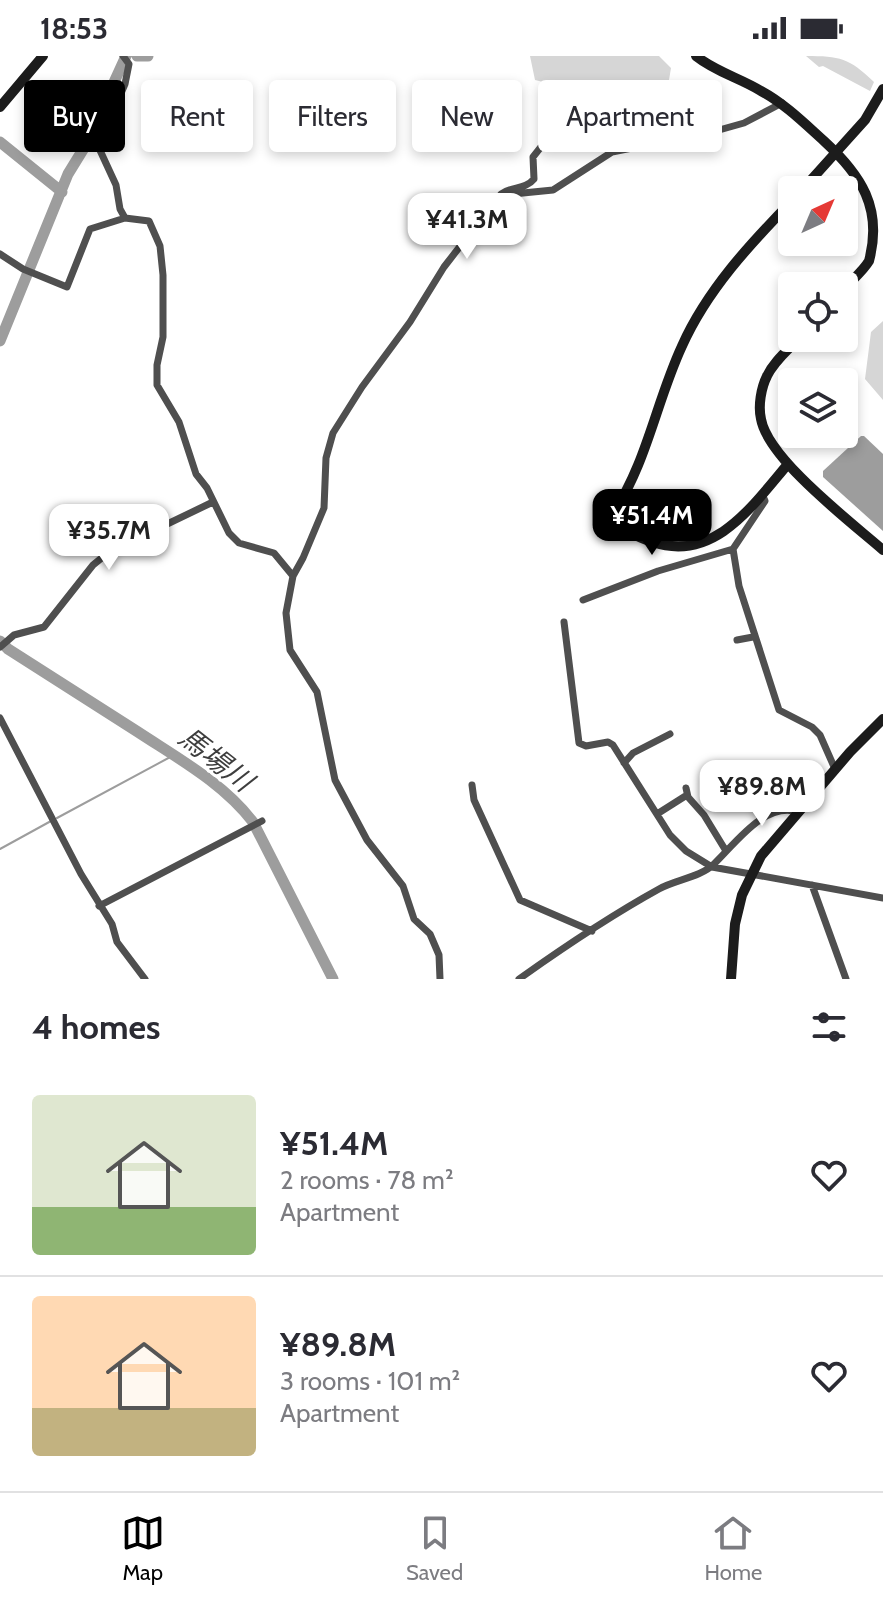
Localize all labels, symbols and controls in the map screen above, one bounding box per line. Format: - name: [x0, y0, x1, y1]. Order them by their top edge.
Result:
- text: 18:53: [40, 10, 108, 47]
- chip: Buy: [24, 80, 125, 152]
- chip: Rent: [141, 80, 253, 152]
- chip: Filters: [269, 80, 396, 152]
- chip: New: [412, 80, 522, 152]
- chip: Apartment: [538, 80, 722, 152]
- north arrow: [778, 176, 858, 256]
- map controls: [778, 176, 858, 448]
- pin: ¥41.3M: [402, 193, 532, 261]
- text: ¥41.3M: [426, 203, 508, 235]
- button: locate: [778, 272, 858, 352]
- button: layers: [778, 368, 858, 448]
- pin: ¥51.4M: [587, 489, 717, 557]
- text: ¥51.4M: [611, 499, 693, 531]
- pin: ¥35.7M: [44, 504, 174, 572]
- text: ¥35.7M: [67, 514, 151, 546]
- water label: 馬場川: [172, 720, 262, 800]
- pin: ¥89.8M: [697, 760, 827, 828]
- text: ¥89.8M: [718, 770, 806, 802]
- icon: filters: [807, 1005, 851, 1049]
- text: 4 homes: [32, 1006, 160, 1048]
- text: ¥51.4M: [280, 1122, 388, 1164]
- icon: home: [96, 1127, 192, 1223]
- icon: heart: [807, 1153, 851, 1197]
- text: 2 rooms · 78 m²: [280, 1164, 454, 1196]
- text: Apartment: [280, 1196, 399, 1228]
- text: ¥89.8M: [280, 1323, 396, 1365]
- icon: home: [96, 1328, 192, 1424]
- icon: heart: [807, 1354, 851, 1398]
- text: 3 rooms · 101 m²: [280, 1365, 460, 1397]
- text: Apartment: [280, 1397, 399, 1429]
- tab: Map: [121, 1511, 165, 1586]
- tab: Saved: [406, 1511, 463, 1586]
- tab: Home: [704, 1511, 762, 1586]

